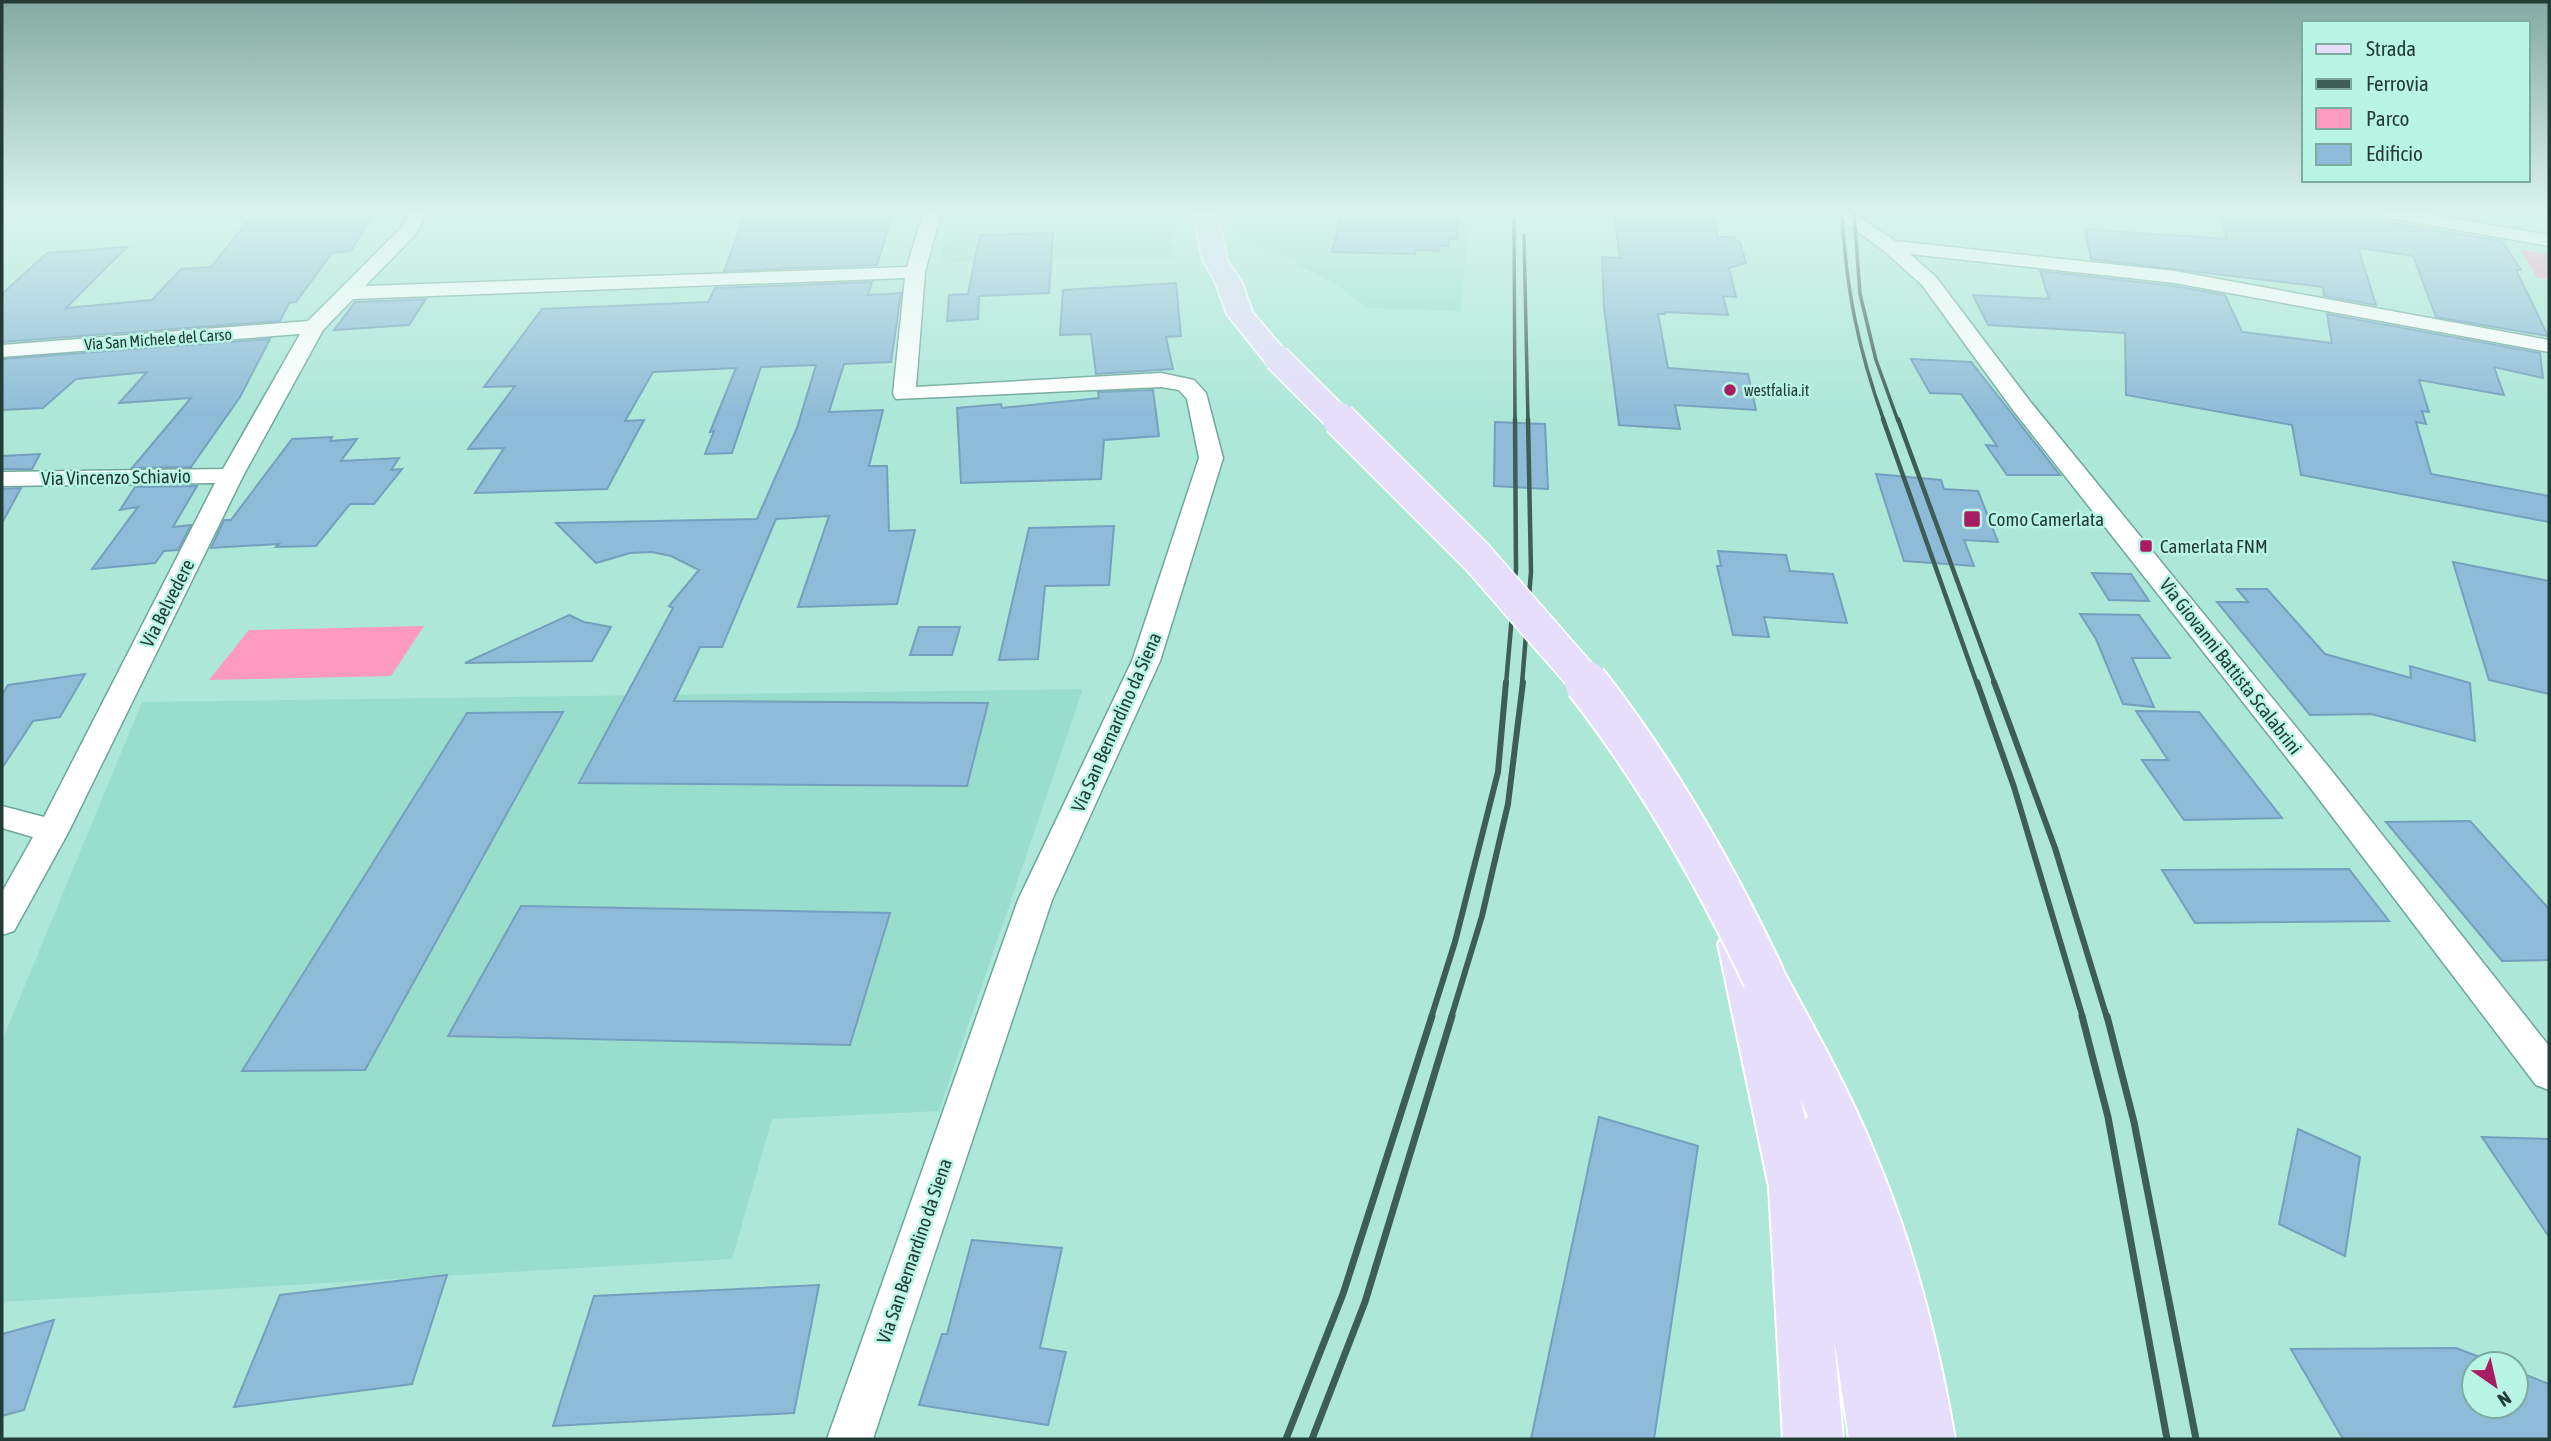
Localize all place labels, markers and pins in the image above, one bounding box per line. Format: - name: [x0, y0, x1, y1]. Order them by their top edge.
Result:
- place label: westfalia.it: [1744, 381, 1810, 399]
- marker: westfalia.it: [1722, 382, 1738, 398]
- place label: Como Camerlata: [1988, 508, 2104, 530]
- marker: Como Camerlata: [1962, 509, 1982, 529]
- place label: Camerlata FNM: [2160, 535, 2268, 557]
- marker: Camerlata FNM: [2138, 538, 2154, 554]

